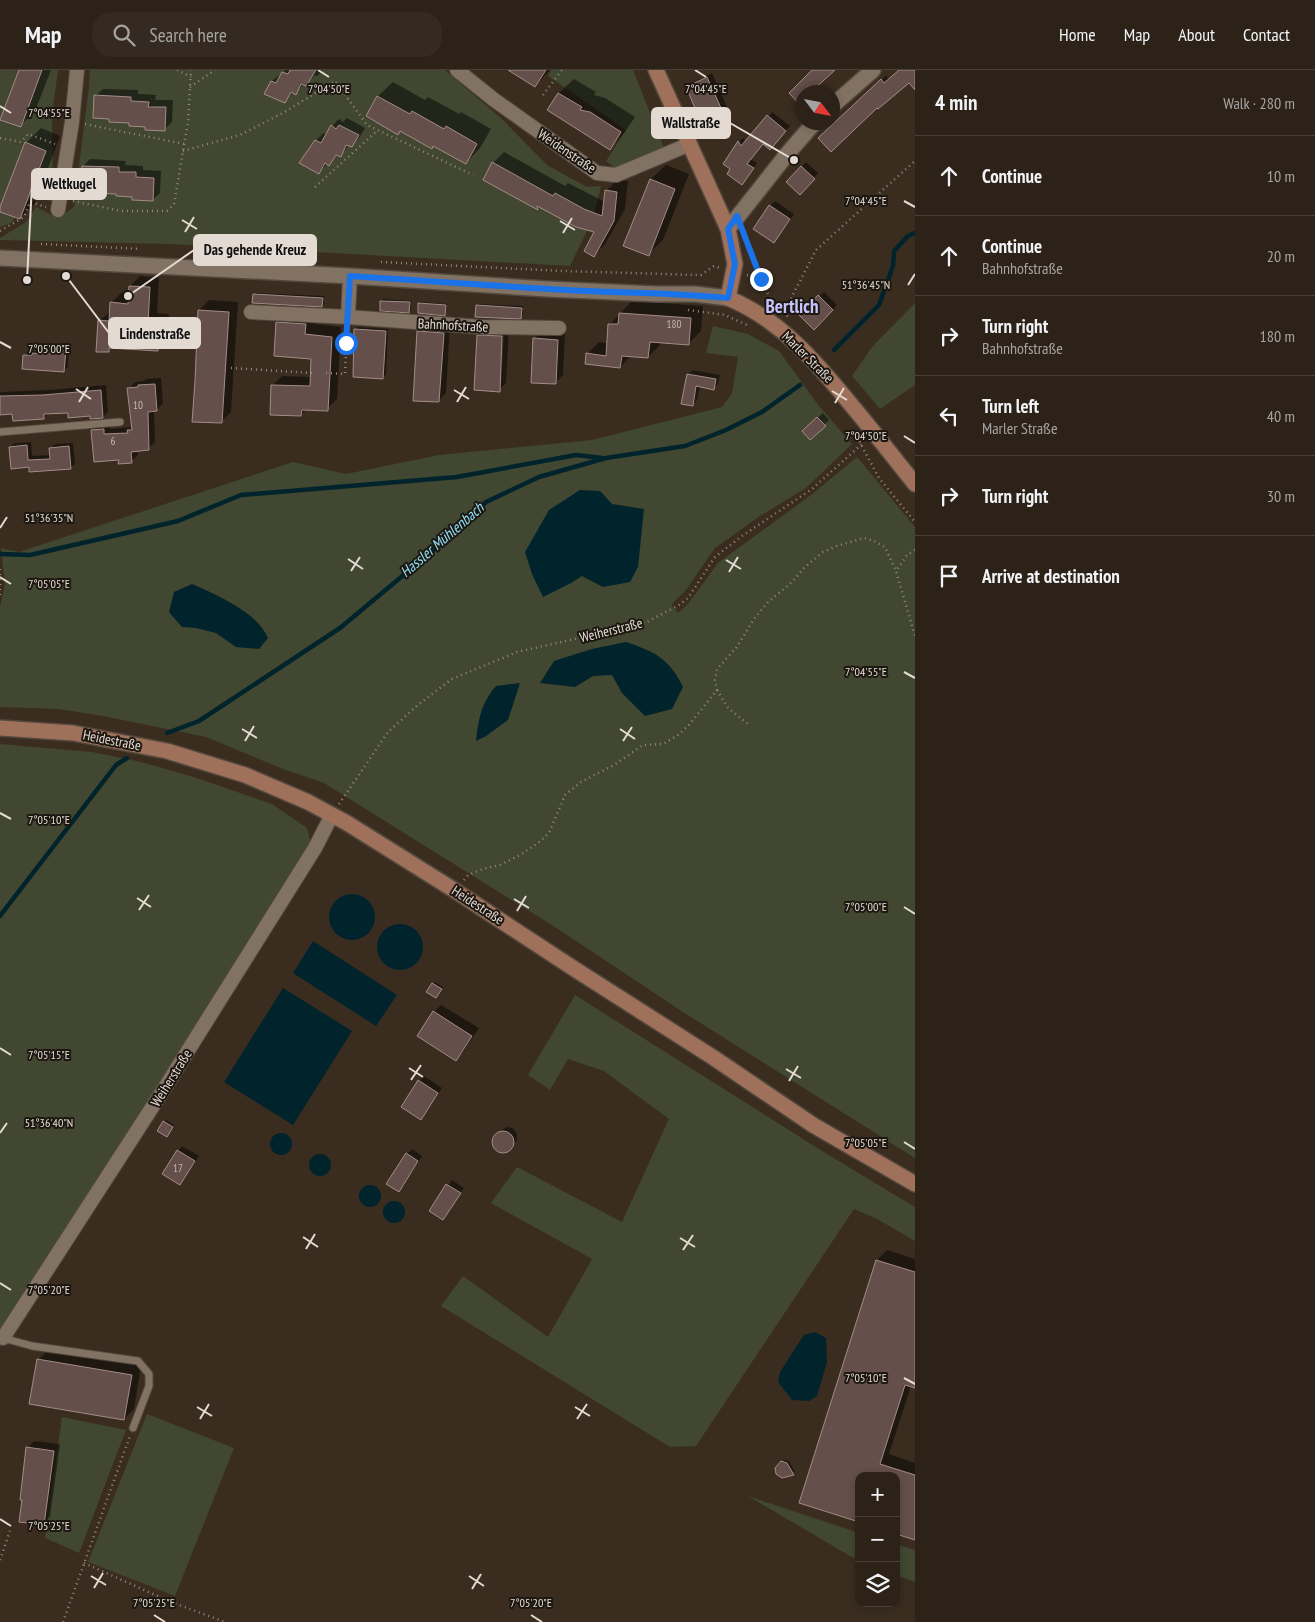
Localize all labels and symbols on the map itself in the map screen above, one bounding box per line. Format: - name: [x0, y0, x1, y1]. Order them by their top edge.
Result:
- text: 7°04'50"E: [308, 81, 350, 96]
- text: 7°04'45"E: [685, 81, 727, 96]
- north arrow: [795, 85, 840, 130]
- text: 7°04'55"E: [28, 105, 70, 120]
- callout: Wallstraße: [652, 108, 730, 138]
- text: Wallstraße: [661, 113, 720, 132]
- street label: Weidenstraße: [534, 125, 600, 177]
- callout: Weltkugel: [32, 169, 106, 199]
- text: Weltkugel: [41, 174, 96, 193]
- text: 7°04'45"E: [845, 193, 887, 208]
- callout: Das gehende Kreuz: [194, 235, 316, 265]
- text: Das gehende Kreuz: [204, 240, 307, 259]
- route end: [750, 268, 773, 291]
- text: 51°36'45"N: [842, 277, 890, 292]
- district label: Bertlich: [765, 294, 819, 318]
- street label: Bahnhofstraße: [417, 314, 489, 336]
- house number: 180: [667, 317, 681, 331]
- callout: Lindenstraße: [109, 318, 200, 348]
- text: Lindenstraße: [120, 324, 190, 343]
- street label: Marler Straße: [778, 327, 838, 387]
- route start: [335, 332, 358, 355]
- text: 7°05'00"E: [28, 341, 70, 356]
- house number: 10: [133, 398, 143, 412]
- text: 7°04'50"E: [845, 428, 887, 443]
- house number: 6: [111, 434, 116, 448]
- water label: Hassler Mühlenbach: [396, 497, 488, 581]
- text: 51°36'35"N: [25, 510, 73, 525]
- text: 7°05'05"E: [28, 576, 70, 591]
- street label: Weiherstraße: [578, 613, 644, 646]
- text: 7°04'55"E: [845, 664, 887, 679]
- street label: Heidestraße: [81, 726, 143, 754]
- text: 7°05'10"E: [28, 812, 70, 827]
- street label: Heidestraße: [448, 881, 508, 929]
- text: 7°05'00"E: [845, 899, 887, 914]
- street label: Weiherstraße: [146, 1046, 196, 1110]
- text: 7°05'15"E: [28, 1047, 70, 1062]
- text: 51°36'40"N: [25, 1115, 73, 1130]
- text: 7°05'05"E: [845, 1135, 887, 1150]
- house number: 17: [173, 1161, 183, 1175]
- text: 7°05'20"E: [28, 1282, 70, 1297]
- text: 7°05'10"E: [845, 1370, 887, 1385]
- text: 7°05'25"E: [28, 1518, 70, 1533]
- text: 7°05'25"E: [133, 1595, 175, 1610]
- text: 7°05'20"E: [510, 1595, 552, 1610]

